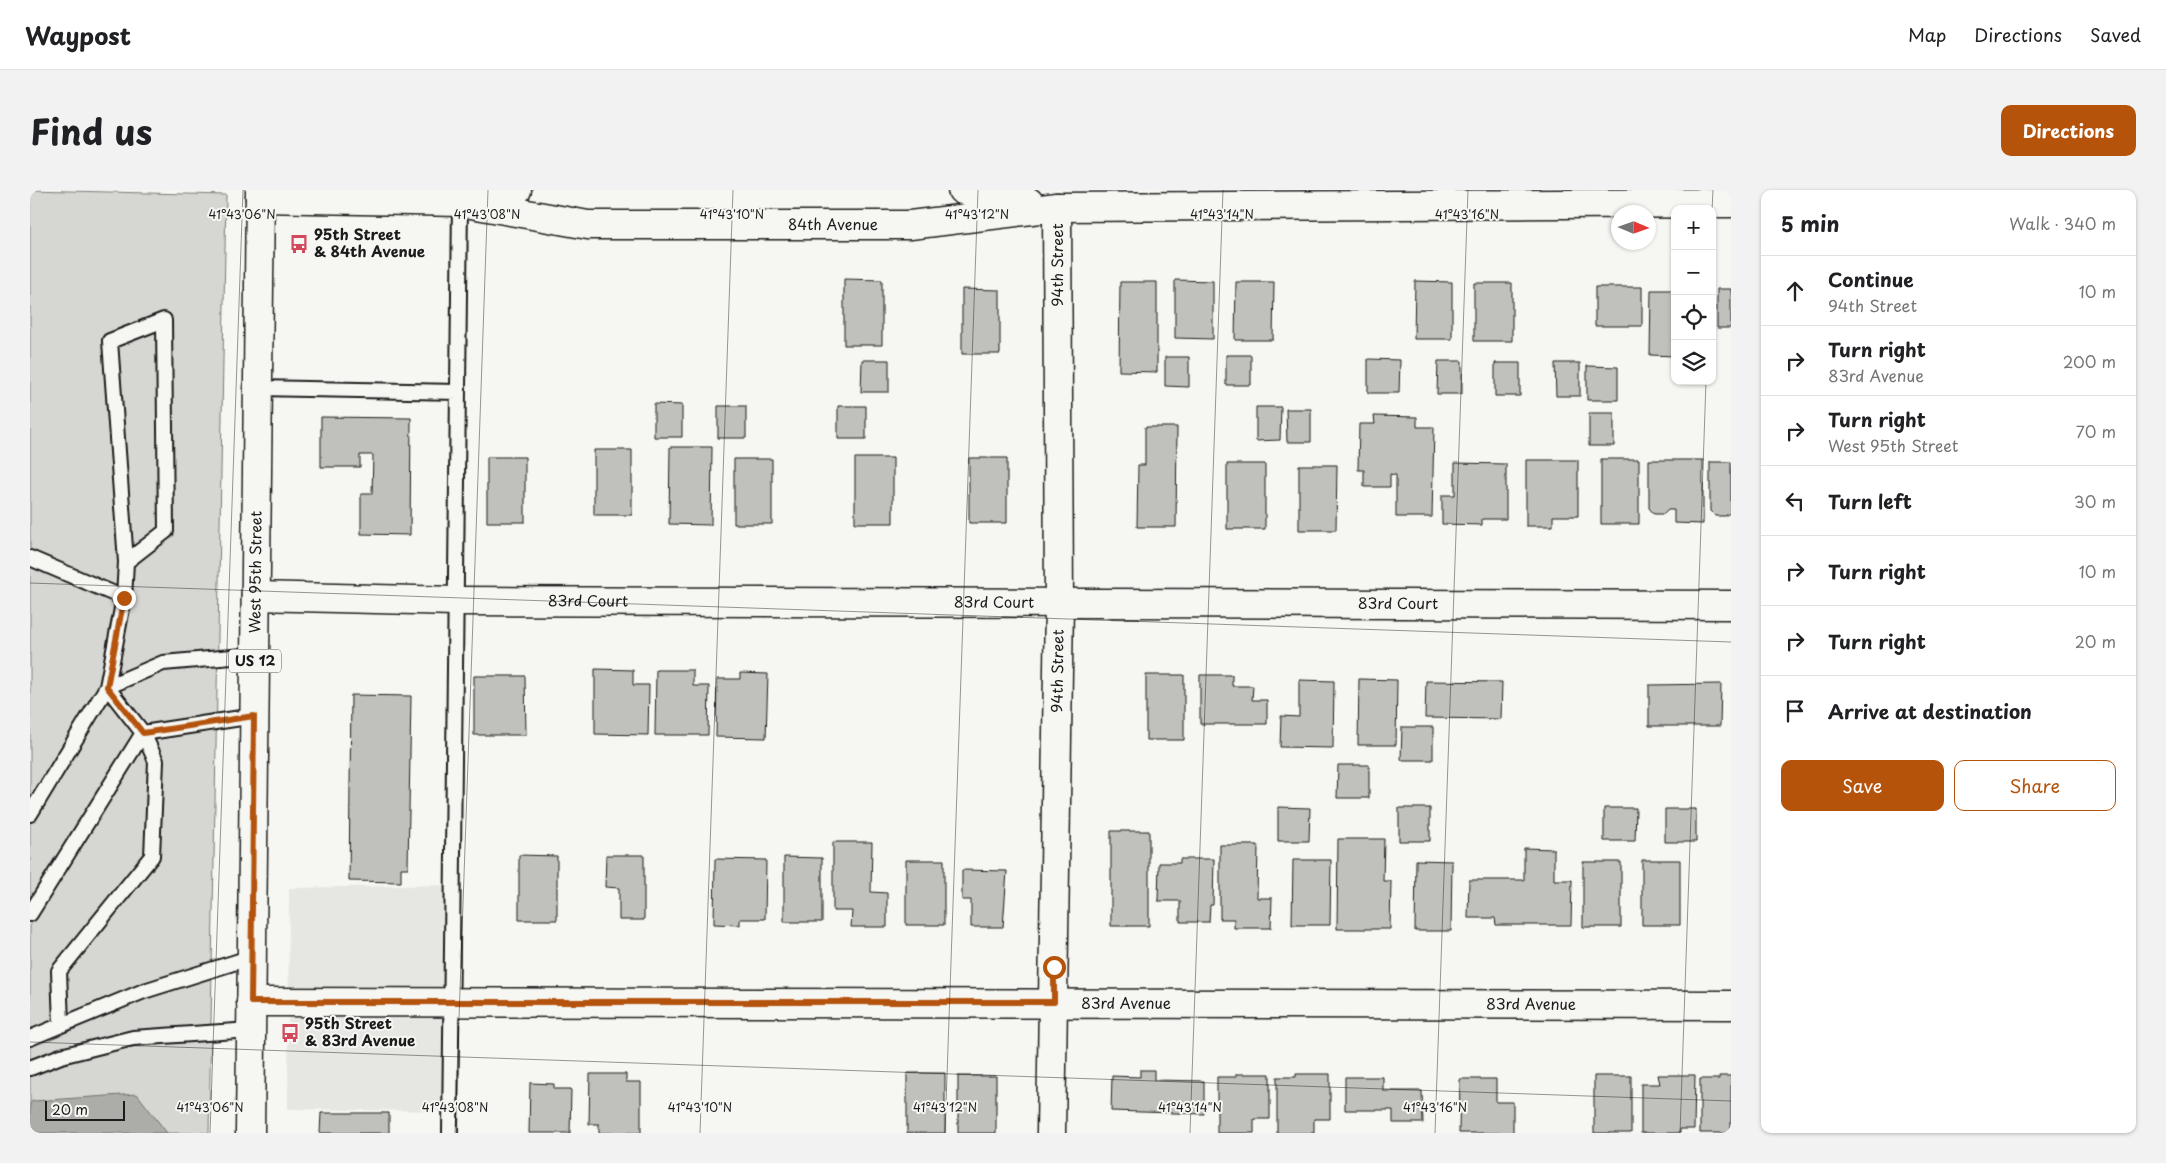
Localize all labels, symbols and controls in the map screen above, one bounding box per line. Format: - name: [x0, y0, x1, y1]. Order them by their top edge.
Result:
- text: Waypost: [25, 17, 131, 53]
- text: Map: [1908, 21, 1946, 48]
- text: Directions: [1974, 21, 2062, 48]
- text: Saved: [2090, 21, 2141, 48]
- text: Find us: [30, 104, 152, 157]
- button: Directions: [2001, 105, 2136, 156]
- text: 41°43'06"N: [208, 205, 276, 223]
- text: 41°43'08"N: [454, 205, 520, 223]
- text: 41°43'10"N: [700, 205, 764, 223]
- text: 41°43'12"N: [945, 205, 1009, 223]
- text: 41°43'14"N: [1190, 205, 1254, 223]
- text: 41°43'16"N: [1435, 205, 1499, 223]
- north arrow: [1611, 205, 1656, 250]
- map controls: [1671, 205, 1716, 385]
- button: +: [1671, 205, 1716, 250]
- text: 5 min: [1781, 207, 1839, 239]
- text: Walk · 340 m: [2009, 211, 2116, 235]
- street label: 84th Avenue: [788, 212, 878, 235]
- place label: 95th Street & 84th Avenue: [314, 222, 425, 262]
- street label: 94th Street: [1045, 223, 1068, 307]
- bus stop icon: 95th Street & 84th Avenue: [288, 233, 310, 255]
- button: −: [1671, 250, 1716, 295]
- text: Continue: [1828, 265, 1914, 293]
- icon: ahead: [1781, 277, 1809, 305]
- text: 10 m: [2079, 279, 2116, 303]
- text: 94th Street: [1828, 293, 1917, 317]
- button: locate: [1671, 295, 1716, 340]
- text: Turn right: [1828, 335, 1926, 363]
- button: layers: [1671, 340, 1716, 385]
- icon: right: [1781, 347, 1809, 375]
- text: 200 m: [2063, 349, 2116, 373]
- text: 83rd Avenue: [1828, 363, 1924, 387]
- text: Turn right: [1828, 405, 1926, 433]
- icon: right: [1781, 417, 1809, 445]
- text: 70 m: [2076, 419, 2116, 443]
- text: West 95th Street: [1828, 433, 1958, 457]
- icon: left: [1781, 487, 1809, 515]
- text: Turn left: [1828, 487, 1912, 515]
- text: 30 m: [2074, 489, 2116, 513]
- street label: West 95th Street: [242, 511, 267, 633]
- icon: right: [1781, 557, 1809, 585]
- text: Turn right: [1828, 557, 1926, 585]
- text: 10 m: [2079, 559, 2116, 583]
- route end: [113, 587, 136, 610]
- street label: 83rd Court: [548, 588, 628, 612]
- street label: 83rd Court: [954, 590, 1034, 613]
- street label: 83rd Court: [1358, 591, 1438, 614]
- icon: right: [1781, 627, 1809, 655]
- text: Turn right: [1828, 627, 1926, 655]
- street label: 94th Street: [1044, 629, 1069, 713]
- text: 20 m: [2075, 629, 2116, 653]
- road number: US 12: [229, 650, 281, 672]
- icon: arrive: [1781, 697, 1809, 725]
- text: Arrive at destination: [1828, 697, 2032, 725]
- button: Save: [1781, 760, 1944, 811]
- button: Share: [1954, 760, 2116, 811]
- route start: [1043, 956, 1066, 979]
- street label: 83rd Avenue: [1081, 991, 1171, 1014]
- street label: 83rd Avenue: [1486, 992, 1576, 1015]
- place label: 95th Street & 83rd Avenue: [305, 1011, 415, 1051]
- bus stop icon: 95th Street & 83rd Avenue: [279, 1022, 301, 1044]
- scale bar: [45, 1098, 125, 1121]
- text: 41°43'06"N: [176, 1098, 244, 1116]
- text: 41°43'08"N: [422, 1098, 488, 1116]
- text: 41°43'10"N: [668, 1098, 732, 1116]
- text: 41°43'12"N: [913, 1098, 977, 1116]
- text: 41°43'14"N: [1158, 1098, 1222, 1116]
- text: 41°43'16"N: [1403, 1098, 1467, 1116]
- text: 20 m: [52, 1099, 88, 1120]

